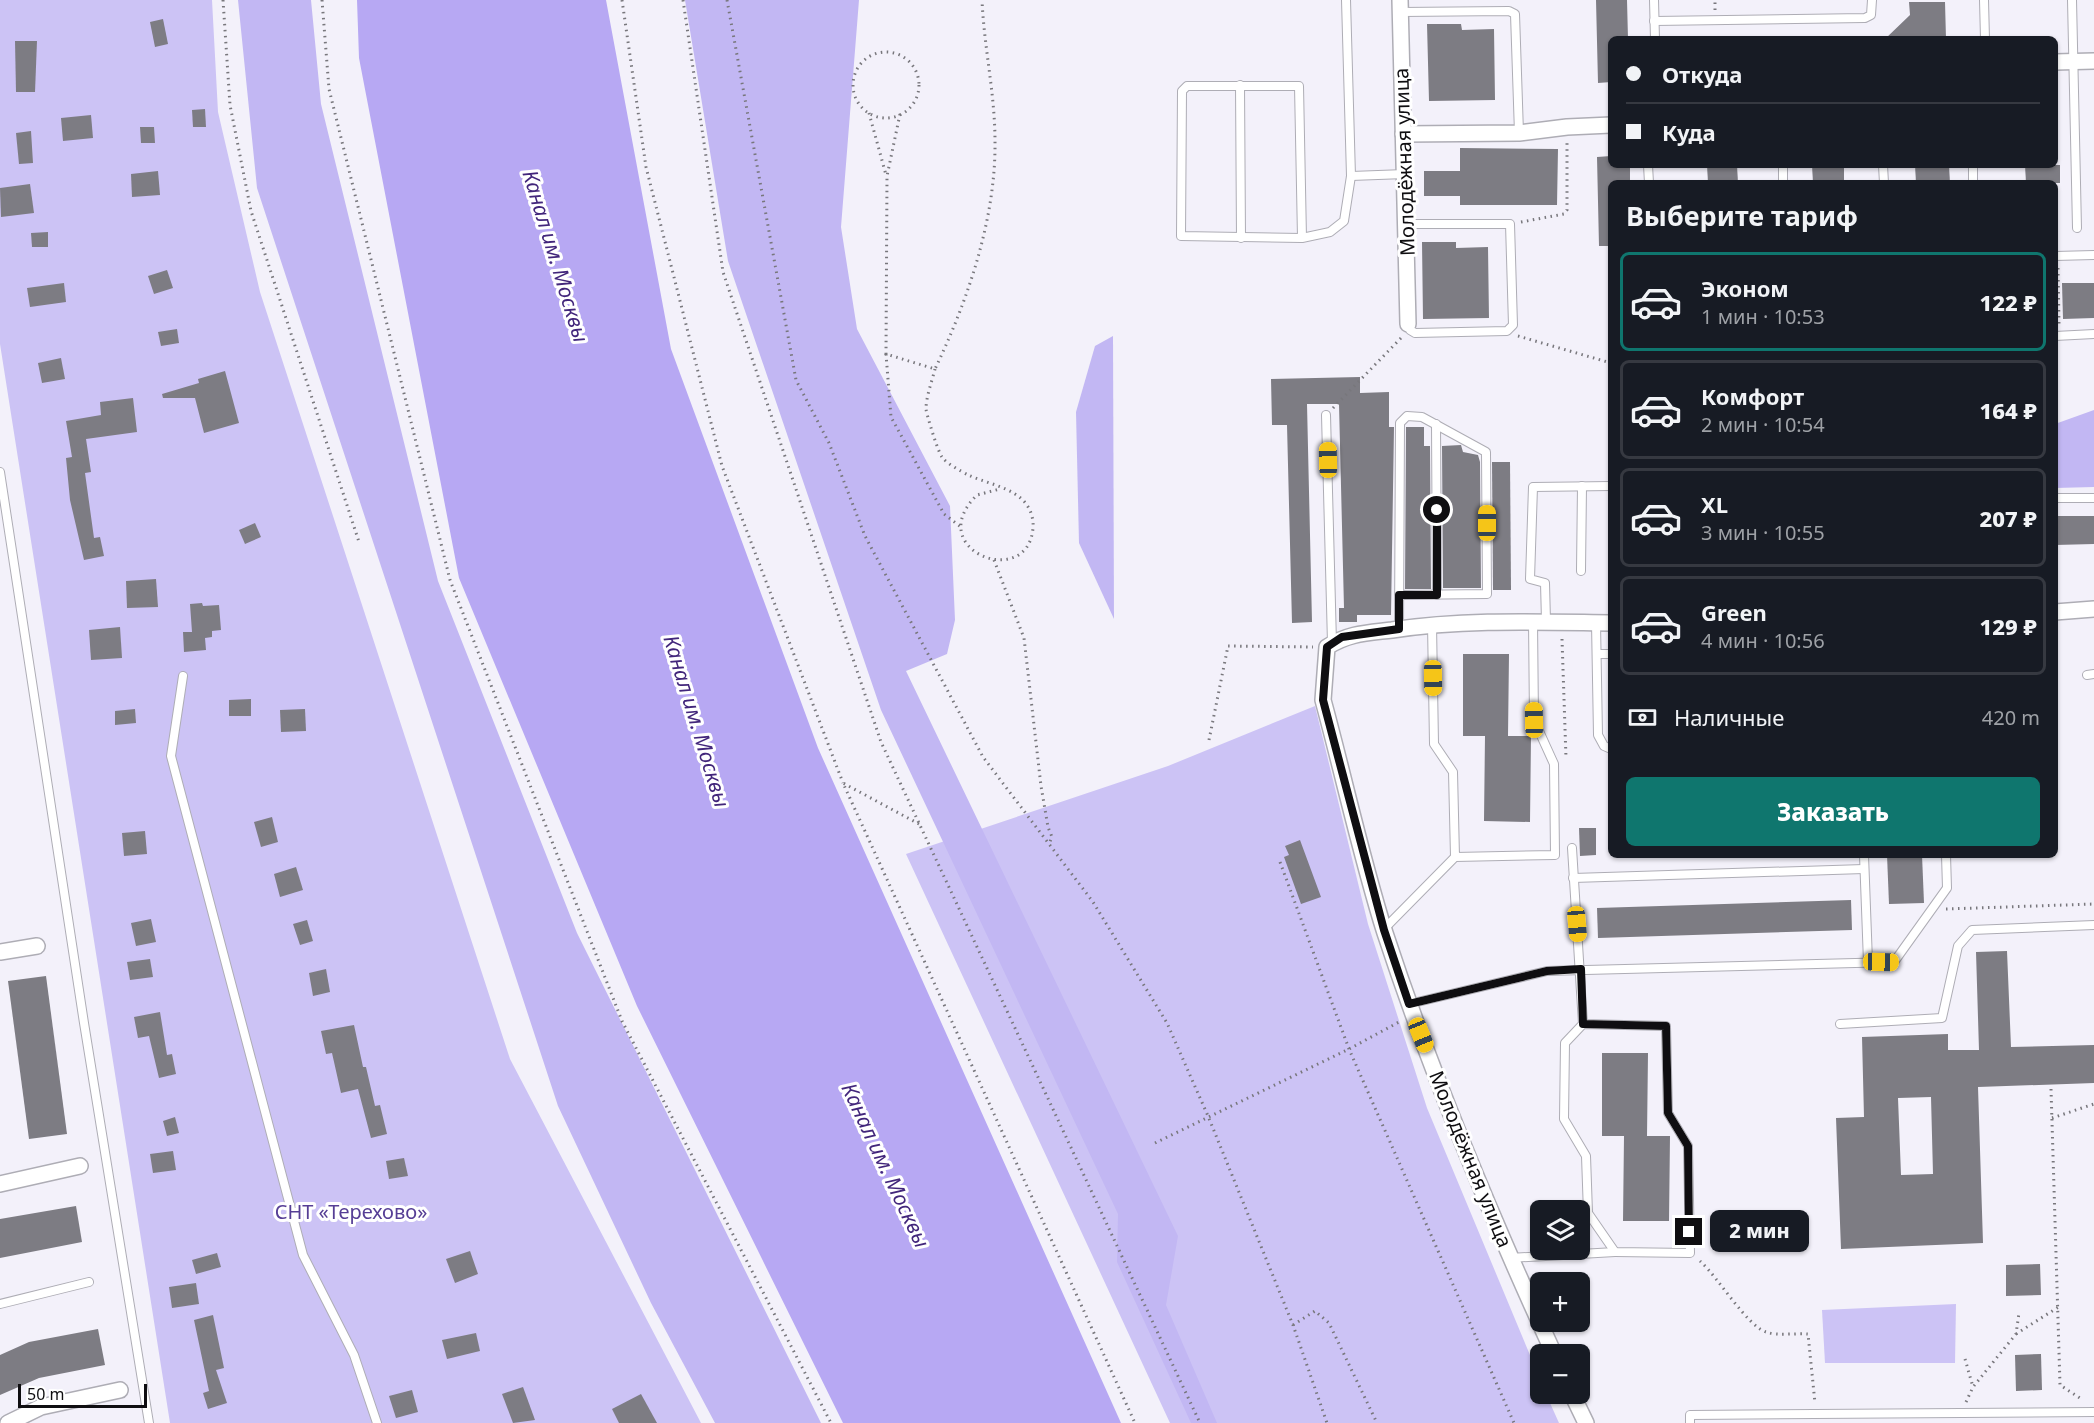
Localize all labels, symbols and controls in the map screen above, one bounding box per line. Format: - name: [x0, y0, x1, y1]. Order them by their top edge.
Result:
- text: Откуда: [1662, 59, 1742, 89]
- street label: Молодёжная улица: [1387, 67, 1421, 257]
- text: Куда: [1662, 117, 1716, 147]
- water label: Канал им. Москвы: [516, 166, 596, 346]
- text: Выберите тариф: [1626, 197, 1858, 234]
- text: Эконом: [1701, 273, 1789, 303]
- icon: car: [1629, 275, 1683, 329]
- text: 122 ₽: [1980, 287, 2037, 317]
- text: 1 мин · 10:53: [1701, 303, 1825, 330]
- text: Комфорт: [1701, 381, 1804, 411]
- icon: car: [1629, 383, 1683, 437]
- text: 164 ₽: [1980, 395, 2037, 425]
- text: 2 мин · 10:54: [1701, 411, 1825, 438]
- car: [1319, 442, 1337, 478]
- text: XL: [1701, 489, 1728, 519]
- icon: car: [1629, 491, 1683, 545]
- route start: [1423, 496, 1450, 523]
- text: 207 ₽: [1980, 503, 2037, 533]
- car: [1478, 505, 1496, 541]
- text: 3 мин · 10:55: [1701, 519, 1825, 546]
- text: Green: [1701, 597, 1767, 627]
- icon: car: [1629, 599, 1683, 653]
- text: 129 ₽: [1980, 611, 2037, 641]
- text: 4 мин · 10:56: [1701, 627, 1825, 654]
- water label: Канал им. Москвы: [657, 631, 737, 811]
- car: [1424, 660, 1442, 696]
- icon: cash: [1626, 701, 1659, 734]
- car: [1525, 702, 1543, 738]
- text: Наличные: [1674, 702, 1784, 732]
- text: 420 m: [1982, 704, 2040, 731]
- button: Заказать: [1626, 777, 2040, 846]
- car: [1566, 905, 1588, 943]
- car: [1863, 953, 1899, 971]
- car: [1406, 1015, 1436, 1055]
- street label: Молодёжная улица: [1423, 1067, 1519, 1251]
- water label: Канал им. Москвы: [836, 1078, 936, 1252]
- park label: СНТ «Терехово»: [275, 1198, 427, 1225]
- map controls: [1530, 1200, 1590, 1404]
- button: layers: [1530, 1200, 1590, 1260]
- callout: 2 мин: [1710, 1211, 1809, 1253]
- text: 2 мин: [1729, 1217, 1790, 1244]
- route end: [1675, 1218, 1702, 1245]
- button: +: [1530, 1272, 1590, 1332]
- button: −: [1530, 1344, 1590, 1404]
- scale bar: [18, 1381, 147, 1408]
- text: 50 m: [27, 1383, 64, 1405]

